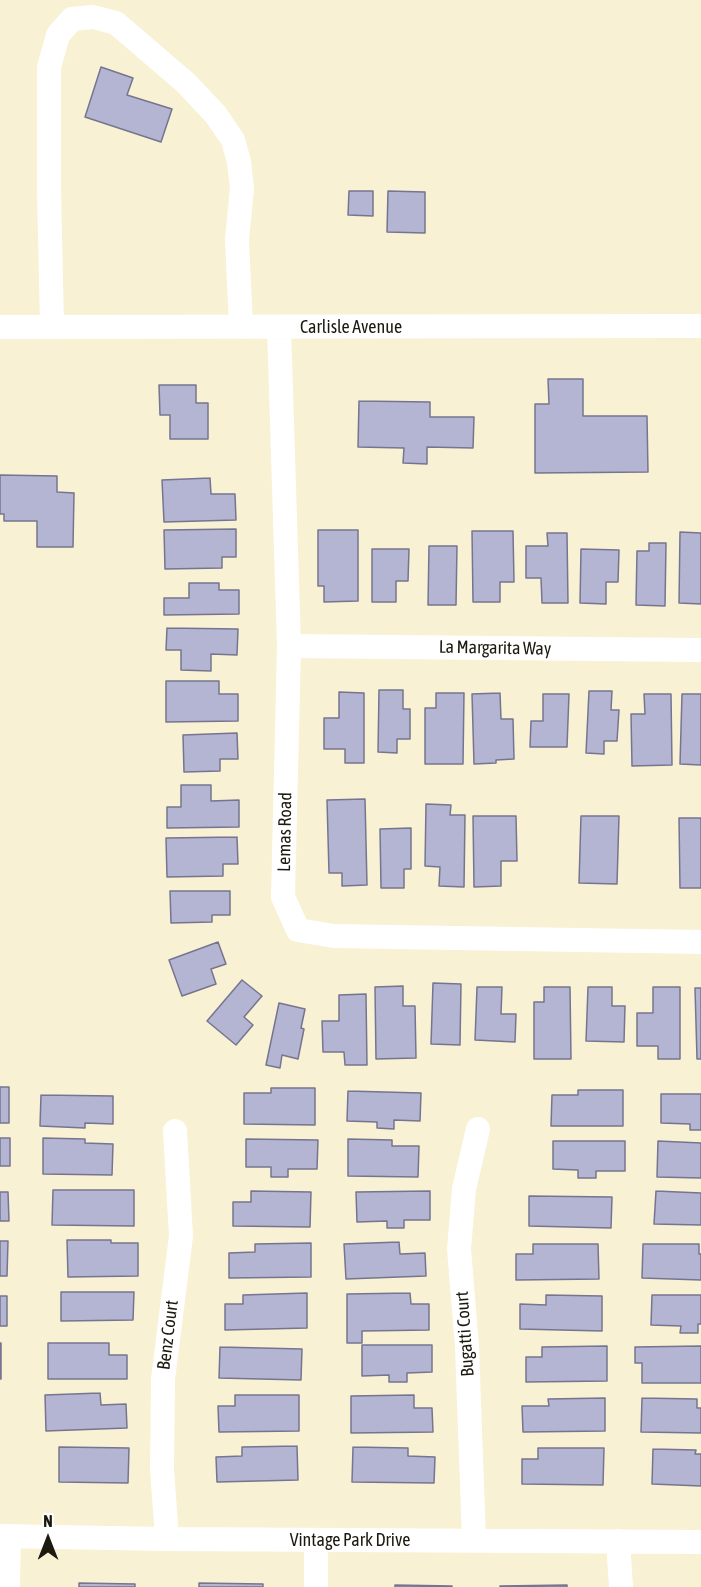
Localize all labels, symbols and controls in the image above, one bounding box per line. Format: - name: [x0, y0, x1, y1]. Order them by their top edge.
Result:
- street label: Carlisle Avenue: [300, 316, 402, 338]
- street label: La Margarita Way: [439, 636, 551, 660]
- street label: Lemas Road: [274, 792, 296, 872]
- street label: Bugatti Court: [451, 1291, 479, 1377]
- street label: Benz Court: [153, 1299, 183, 1371]
- north arrow: [18, 1509, 78, 1569]
- text: N: [43, 1512, 53, 1530]
- street label: Vintage Park Drive: [290, 1529, 410, 1551]

